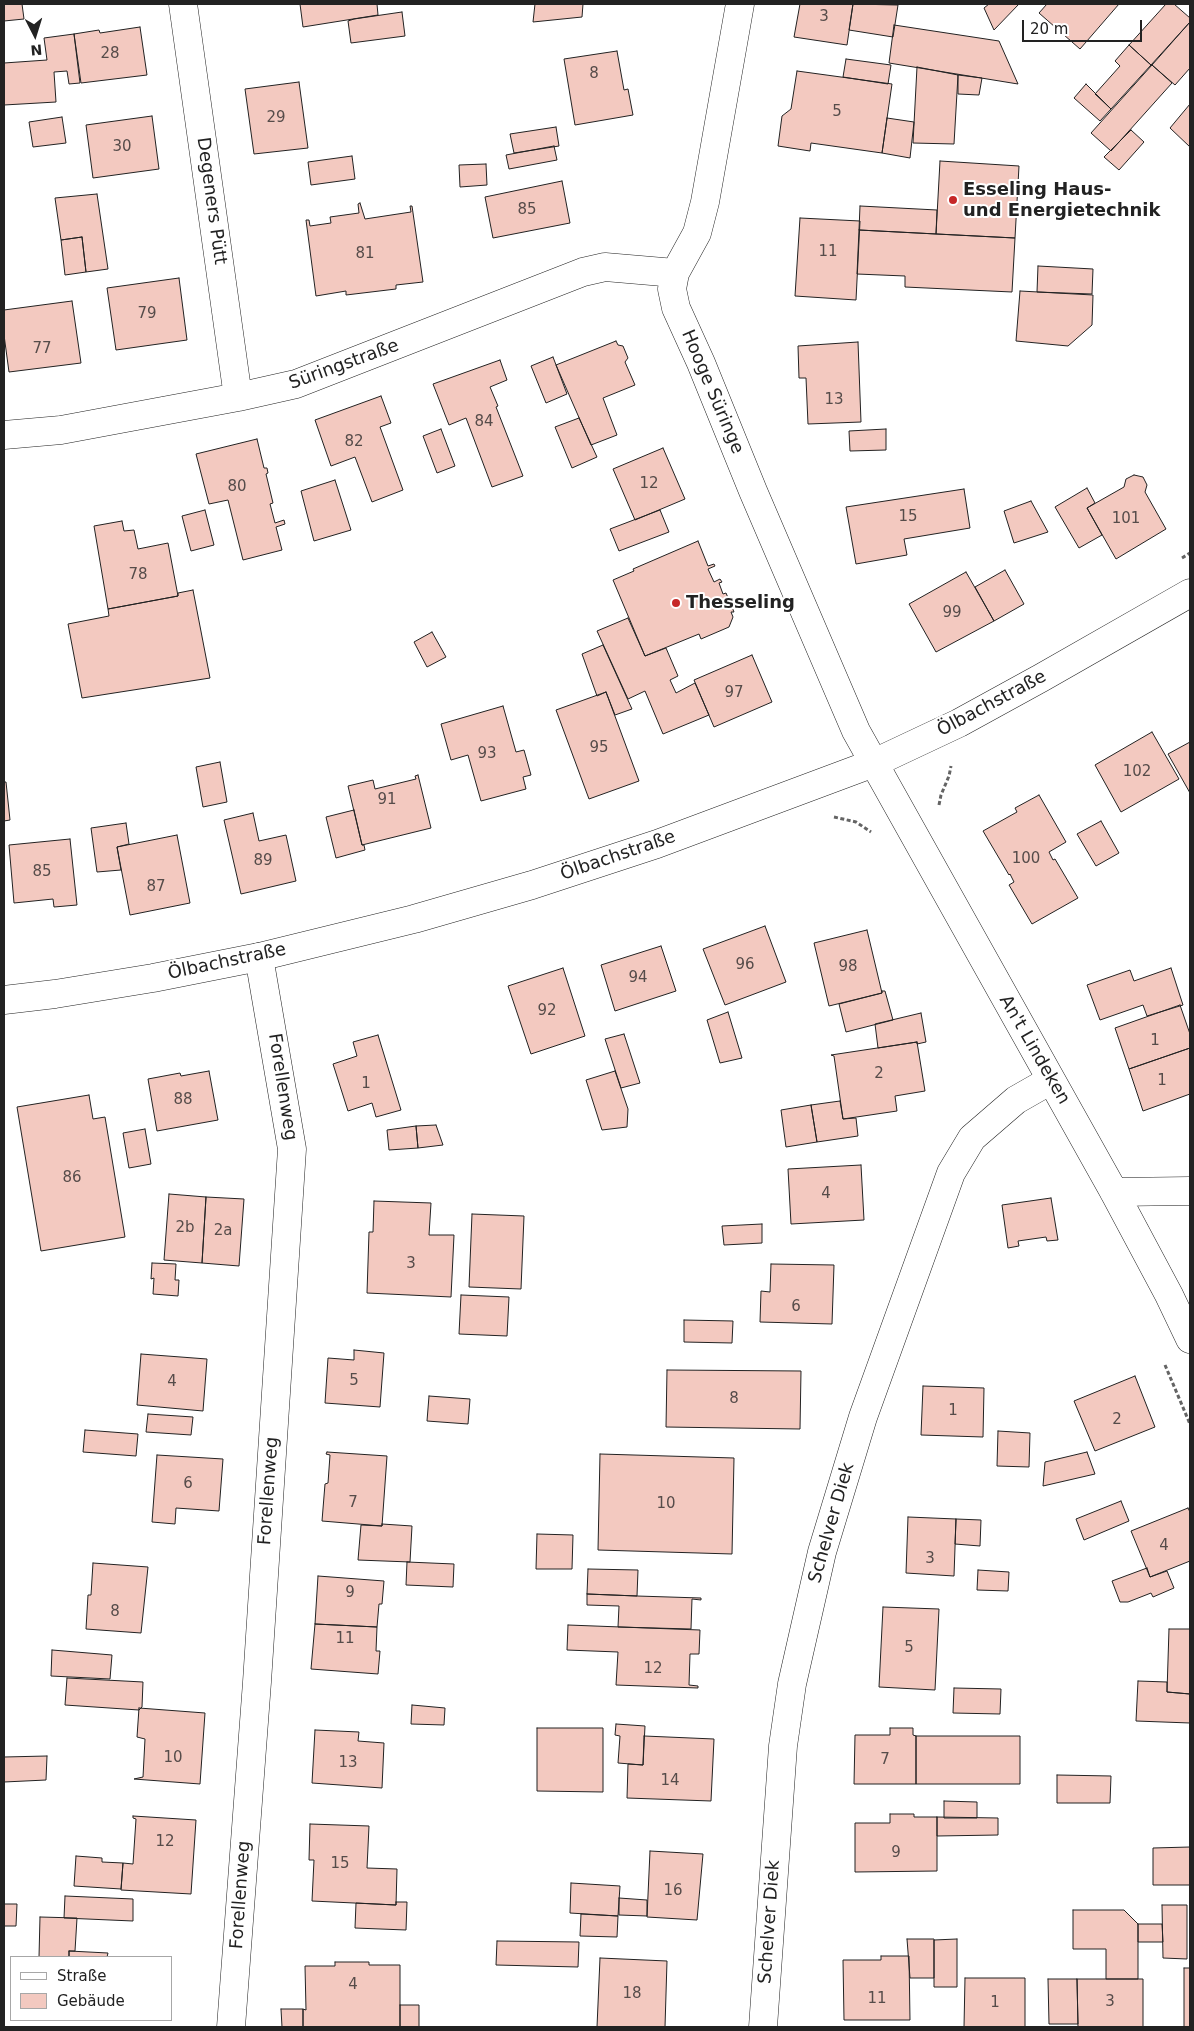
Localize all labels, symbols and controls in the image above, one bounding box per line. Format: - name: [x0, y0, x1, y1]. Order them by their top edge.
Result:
- house number: 3: [819, 8, 829, 26]
- north arrow: [10, 10, 60, 60]
- scale bar: [1024, 10, 1144, 42]
- text: 20 m: [1030, 20, 1068, 38]
- text: N: [30, 41, 43, 58]
- house number: 28: [100, 45, 120, 63]
- house number: 8: [589, 65, 599, 83]
- house number: 5: [832, 103, 842, 121]
- house number: 29: [266, 109, 286, 127]
- street label: Degeners Pütt: [191, 136, 231, 266]
- house number: 30: [112, 138, 132, 156]
- place label: Esseling Haus- und Energietechnik: [963, 179, 1160, 222]
- marker: Esseling Haus- und Energietechnik: [947, 194, 959, 206]
- house number: 85: [517, 201, 537, 219]
- house number: 11: [818, 243, 838, 261]
- house number: 81: [355, 245, 375, 263]
- house number: 79: [137, 305, 157, 323]
- street label: Hooge Süringe: [676, 327, 748, 457]
- street label: Süringstraße: [286, 335, 402, 395]
- house number: 77: [32, 340, 52, 358]
- house number: 13: [824, 391, 844, 409]
- house number: 84: [474, 413, 494, 431]
- house number: 82: [344, 433, 364, 451]
- house number: 12: [639, 475, 659, 493]
- house number: 80: [227, 478, 247, 496]
- house number: 15: [898, 508, 918, 526]
- house number: 101: [1112, 510, 1140, 528]
- house number: 78: [128, 566, 148, 584]
- place label: Thesseling: [686, 592, 795, 614]
- marker: Thesseling: [670, 597, 682, 609]
- house number: 99: [942, 604, 962, 622]
- street label: Ölbachstraße: [934, 666, 1050, 742]
- house number: 97: [724, 684, 744, 702]
- house number: 95: [589, 739, 609, 757]
- house number: 93: [477, 745, 497, 763]
- house number: 102: [1123, 763, 1151, 781]
- house number: 91: [377, 791, 397, 809]
- street label: Ölbachstraße: [558, 826, 678, 886]
- house number: 100: [1012, 850, 1040, 868]
- house number: 89: [253, 852, 273, 870]
- house number: 85: [32, 863, 52, 881]
- house number: 87: [146, 878, 166, 896]
- street label: Ölbachstraße: [166, 939, 288, 985]
- house number: 96: [735, 956, 755, 974]
- house number: 98: [838, 958, 858, 976]
- house number: 94: [628, 969, 648, 987]
- street label: An't Lindeken: [994, 991, 1074, 1109]
- house number: 92: [537, 1002, 557, 1020]
- street label: Forellenweg: [263, 1032, 301, 1142]
- house number: 1: [1150, 1032, 1160, 1050]
- house number: 2: [874, 1065, 884, 1083]
- house number: 1: [1157, 1072, 1167, 1090]
- house number: 1: [361, 1075, 371, 1093]
- house number: 88: [173, 1091, 193, 1109]
- house number: 86: [62, 1169, 82, 1187]
- house number: 4: [821, 1185, 831, 1203]
- house number: 2b: [175, 1219, 195, 1237]
- house number: 2a: [214, 1222, 232, 1240]
- house number: 3: [406, 1255, 416, 1273]
- house number: 6: [791, 1298, 801, 1316]
- house number: 5: [349, 1372, 359, 1390]
- house number: 4: [167, 1373, 177, 1391]
- house number: 8: [729, 1390, 739, 1408]
- house number: 1: [948, 1402, 958, 1420]
- house number: 2: [1112, 1411, 1122, 1429]
- street label: Forellenweg: [254, 1436, 284, 1546]
- street label: Schelver Diek: [805, 1460, 859, 1586]
- house number: 6: [183, 1475, 193, 1493]
- house number: 7: [348, 1494, 358, 1512]
- house number: 10: [656, 1495, 676, 1513]
- house number: 4: [1159, 1537, 1169, 1555]
- house number: 3: [925, 1550, 935, 1568]
- house number: 9: [345, 1584, 355, 1602]
- house number: 8: [110, 1603, 120, 1621]
- house number: 11: [335, 1630, 355, 1648]
- house number: 5: [904, 1639, 914, 1657]
- house number: 12: [643, 1660, 663, 1678]
- house number: 10: [163, 1749, 183, 1767]
- house number: 7: [880, 1751, 890, 1769]
- house number: 13: [338, 1754, 358, 1772]
- house number: 14: [660, 1772, 680, 1790]
- house number: 12: [155, 1833, 175, 1851]
- street label: Forellenweg: [226, 1840, 256, 1950]
- house number: 9: [891, 1844, 901, 1862]
- house number: 15: [330, 1855, 350, 1873]
- street label: Schelver Diek: [755, 1859, 785, 1985]
- house number: 16: [663, 1882, 683, 1900]
- legend: [10, 1956, 172, 2021]
- text: Straße: [57, 1967, 106, 1985]
- house number: 4: [348, 1976, 358, 1994]
- house number: 18: [622, 1985, 642, 2003]
- house number: 11: [867, 1990, 887, 2008]
- text: Gebäude: [57, 1992, 125, 2010]
- house number: 3: [1105, 1993, 1115, 2011]
- house number: 1: [990, 1994, 1000, 2012]

